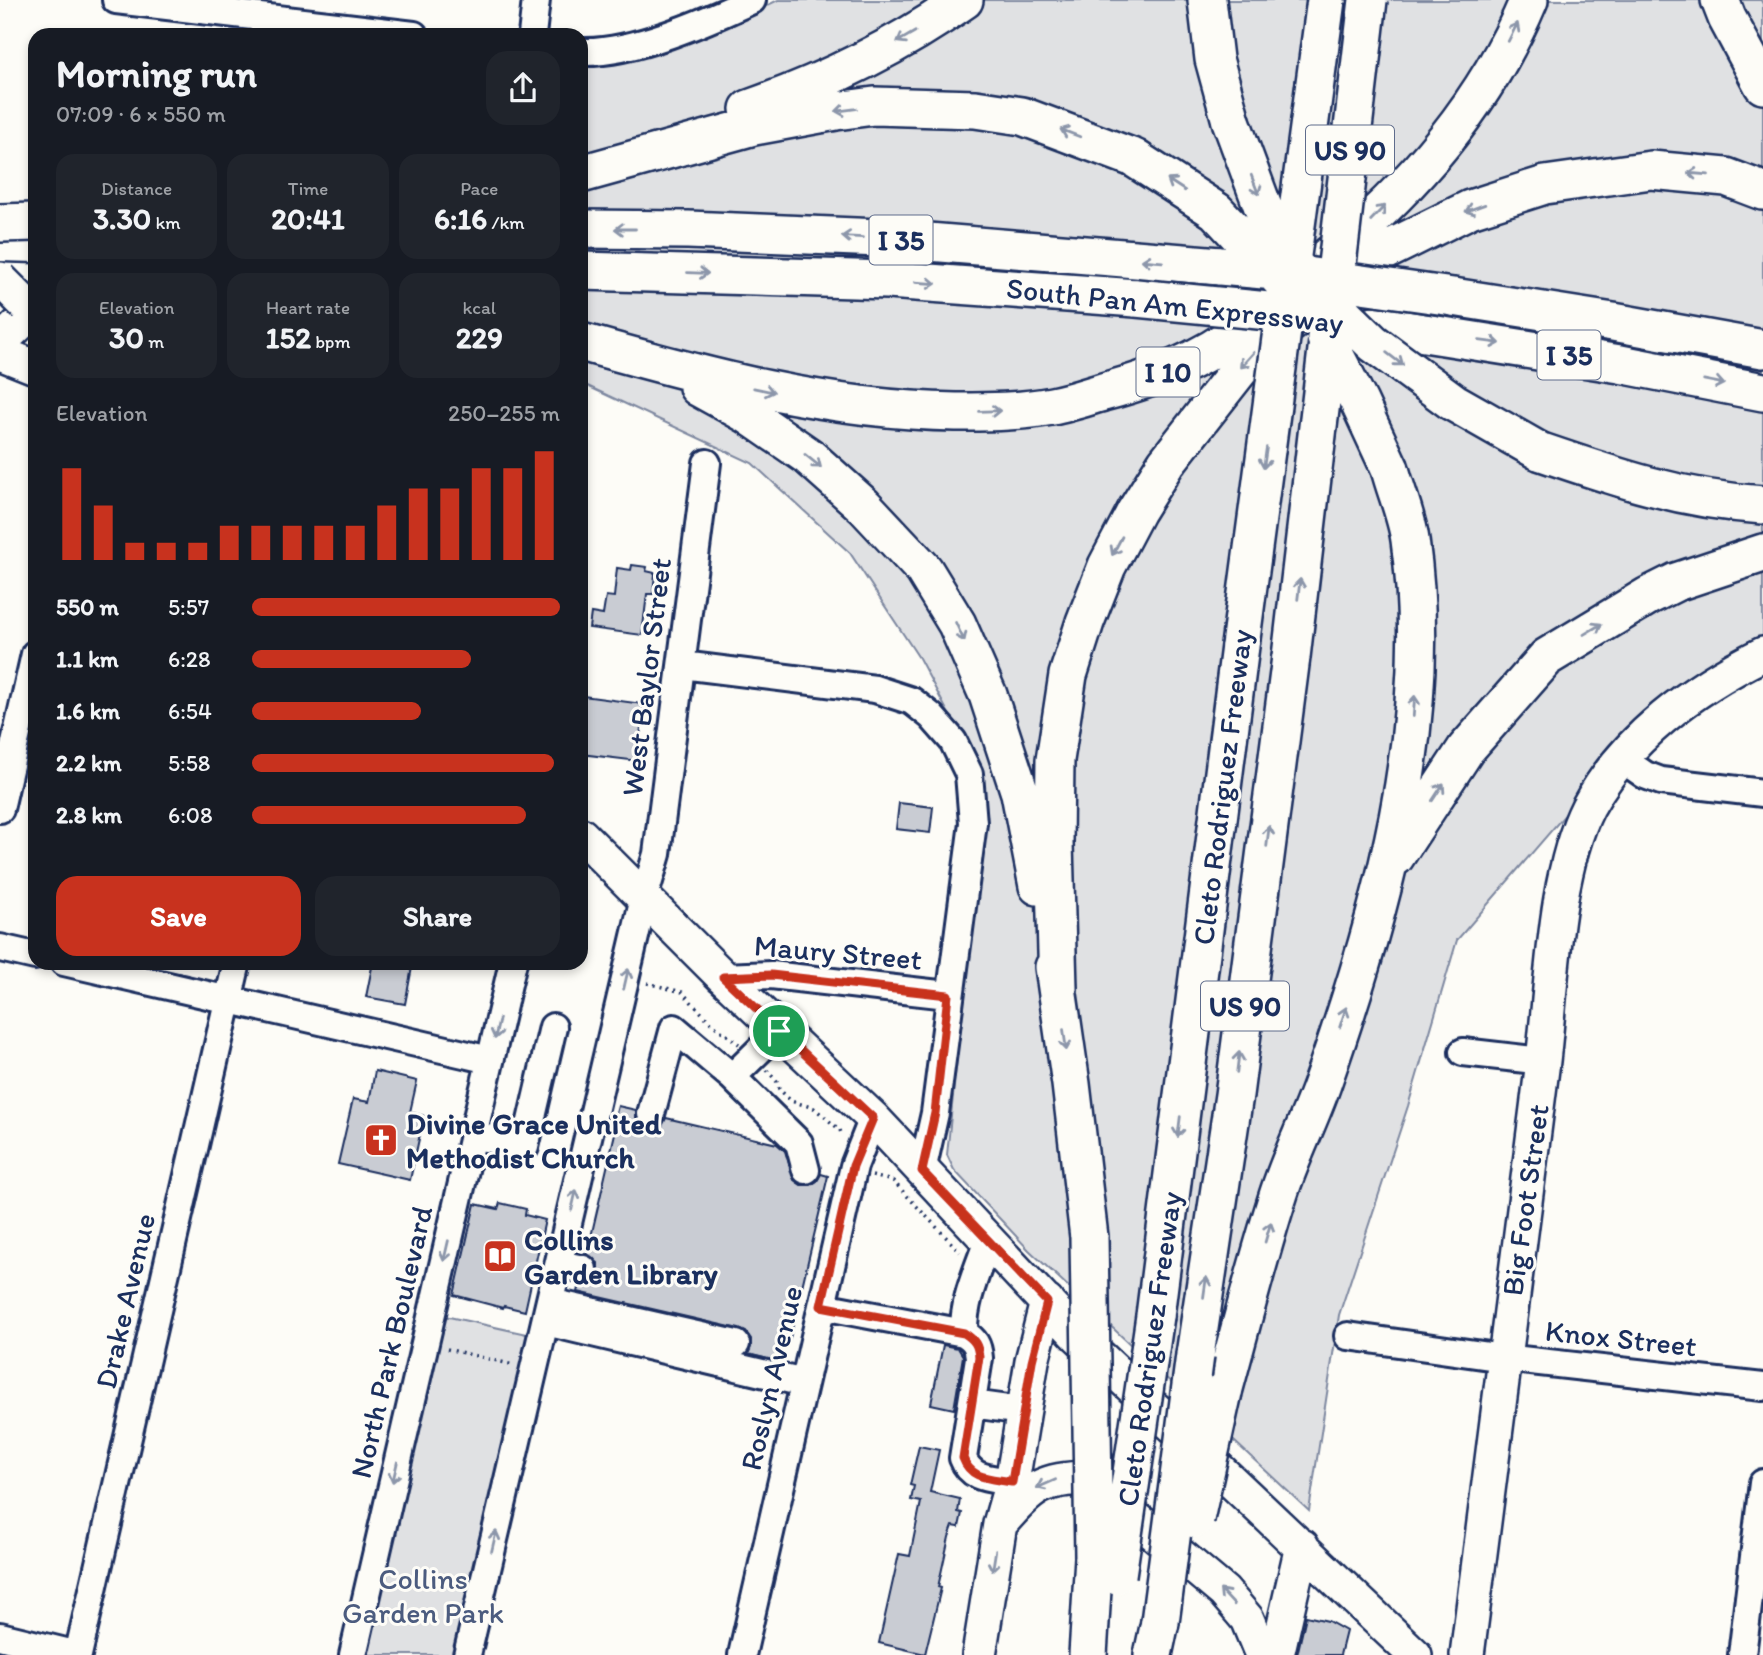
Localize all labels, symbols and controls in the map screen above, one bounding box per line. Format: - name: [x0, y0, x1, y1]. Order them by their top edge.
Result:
- one-way arrow: [1507, 22, 1520, 43]
- one-way arrow: [897, 30, 917, 44]
- text: Morning run: [56, 51, 257, 97]
- button: share: [486, 51, 560, 125]
- text: 07:09 · 6 × 550 m: [56, 100, 226, 128]
- one-way arrow: [835, 103, 858, 116]
- road number: US 90: [1306, 125, 1394, 174]
- one-way arrow: [1059, 126, 1081, 139]
- one-way arrow: [1687, 167, 1709, 180]
- one-way arrow: [1249, 173, 1262, 195]
- text: Distance: [101, 177, 172, 200]
- text: Time: [288, 177, 328, 200]
- text: Pace: [460, 177, 498, 200]
- one-way arrow: [1166, 178, 1186, 192]
- text: 3.30: [93, 200, 151, 237]
- text: 20:41: [271, 200, 345, 237]
- text: 6:16: [434, 200, 487, 237]
- one-way arrow: [1465, 203, 1487, 215]
- one-way arrow: [1369, 205, 1386, 222]
- text: km: [151, 211, 181, 234]
- text: /km: [487, 211, 525, 234]
- road number: I 35: [870, 216, 932, 264]
- one-way arrow: [613, 223, 636, 236]
- one-way arrow: [841, 230, 864, 243]
- one-way arrow: [1141, 254, 1164, 267]
- one-way arrow: [686, 267, 709, 280]
- street label: South Pan Am Expressway: [1005, 269, 1345, 341]
- one-way arrow: [914, 277, 936, 290]
- text: Elevation: [99, 296, 174, 319]
- text: Heart rate: [266, 296, 350, 319]
- text: kcal: [462, 296, 496, 319]
- text: 30: [109, 319, 144, 356]
- text: 152: [266, 319, 311, 356]
- text: 229: [456, 319, 503, 356]
- text: m: [144, 330, 164, 353]
- text: bpm: [311, 330, 350, 353]
- road number: I 35: [1538, 330, 1600, 380]
- one-way arrow: [1478, 336, 1501, 349]
- road number: I 10: [1136, 348, 1200, 396]
- one-way arrow: [1239, 351, 1255, 369]
- one-way arrow: [1385, 351, 1404, 366]
- one-way arrow: [1702, 375, 1725, 389]
- one-way arrow: [752, 383, 775, 397]
- text: Elevation: [56, 399, 147, 427]
- text: 250–255 m: [448, 399, 560, 427]
- one-way arrow: [978, 405, 1001, 418]
- one-way arrow: [1258, 446, 1271, 469]
- one-way arrow: [804, 453, 822, 468]
- one-way arrow: [1110, 536, 1124, 556]
- street label: West Baylor Street: [613, 556, 679, 798]
- one-way arrow: [1292, 578, 1305, 601]
- text: 550 m: [56, 593, 119, 621]
- text: 5:57: [168, 593, 209, 621]
- one-way arrow: [954, 621, 967, 642]
- one-way arrow: [1583, 622, 1602, 637]
- street label: Cleto Rodriguez Freeway: [1184, 627, 1260, 947]
- text: 1.1 km: [56, 645, 119, 673]
- text: 6:28: [168, 645, 211, 673]
- one-way arrow: [1407, 695, 1420, 718]
- text: 1.6 km: [56, 697, 120, 725]
- text: 6:54: [168, 697, 212, 725]
- text: 2.2 km: [56, 749, 121, 777]
- text: 5:58: [168, 749, 210, 777]
- one-way arrow: [1431, 783, 1445, 802]
- text: 2.8 km: [56, 801, 122, 829]
- text: 6:08: [168, 801, 213, 829]
- one-way arrow: [1261, 826, 1274, 848]
- button: Save: [56, 876, 301, 956]
- button: Share: [315, 876, 560, 956]
- street label: Maury Street: [753, 926, 923, 978]
- one-way arrow: [619, 968, 633, 991]
- road number: US 90: [1201, 982, 1289, 1030]
- pin: [749, 1001, 809, 1061]
- one-way arrow: [1338, 1007, 1351, 1029]
- icon: arrive: [760, 1012, 798, 1050]
- one-way arrow: [490, 1017, 504, 1040]
- one-way arrow: [1059, 1028, 1072, 1051]
- one-way arrow: [1232, 1051, 1245, 1074]
- street label: Big Foot Street: [1493, 1102, 1557, 1298]
- place label: Divine Grace United Methodist Church: [406, 1105, 662, 1176]
- one-way arrow: [1173, 1115, 1186, 1138]
- church icon: Divine Grace United Methodist Church: [362, 1121, 400, 1159]
- one-way arrow: [568, 1189, 581, 1212]
- street label: Cleto Rodriguez Freeway: [1109, 1189, 1189, 1509]
- street label: North Park Boulevard: [342, 1202, 440, 1482]
- street label: Drake Avenue: [87, 1210, 163, 1392]
- place label: Collins Garden Library: [524, 1221, 719, 1292]
- one-way arrow: [1263, 1221, 1276, 1243]
- library icon: Collins Garden Library: [481, 1237, 519, 1275]
- one-way arrow: [439, 1239, 452, 1261]
- one-way arrow: [1199, 1276, 1212, 1299]
- street label: Roslyn Avenue: [732, 1282, 810, 1474]
- street label: Knox Street: [1544, 1312, 1698, 1364]
- one-way arrow: [388, 1460, 401, 1483]
- one-way arrow: [1036, 1478, 1057, 1491]
- one-way arrow: [488, 1530, 501, 1553]
- one-way arrow: [987, 1549, 1000, 1572]
- park label: Collins Garden Park: [342, 1560, 504, 1631]
- one-way arrow: [1219, 1589, 1236, 1606]

